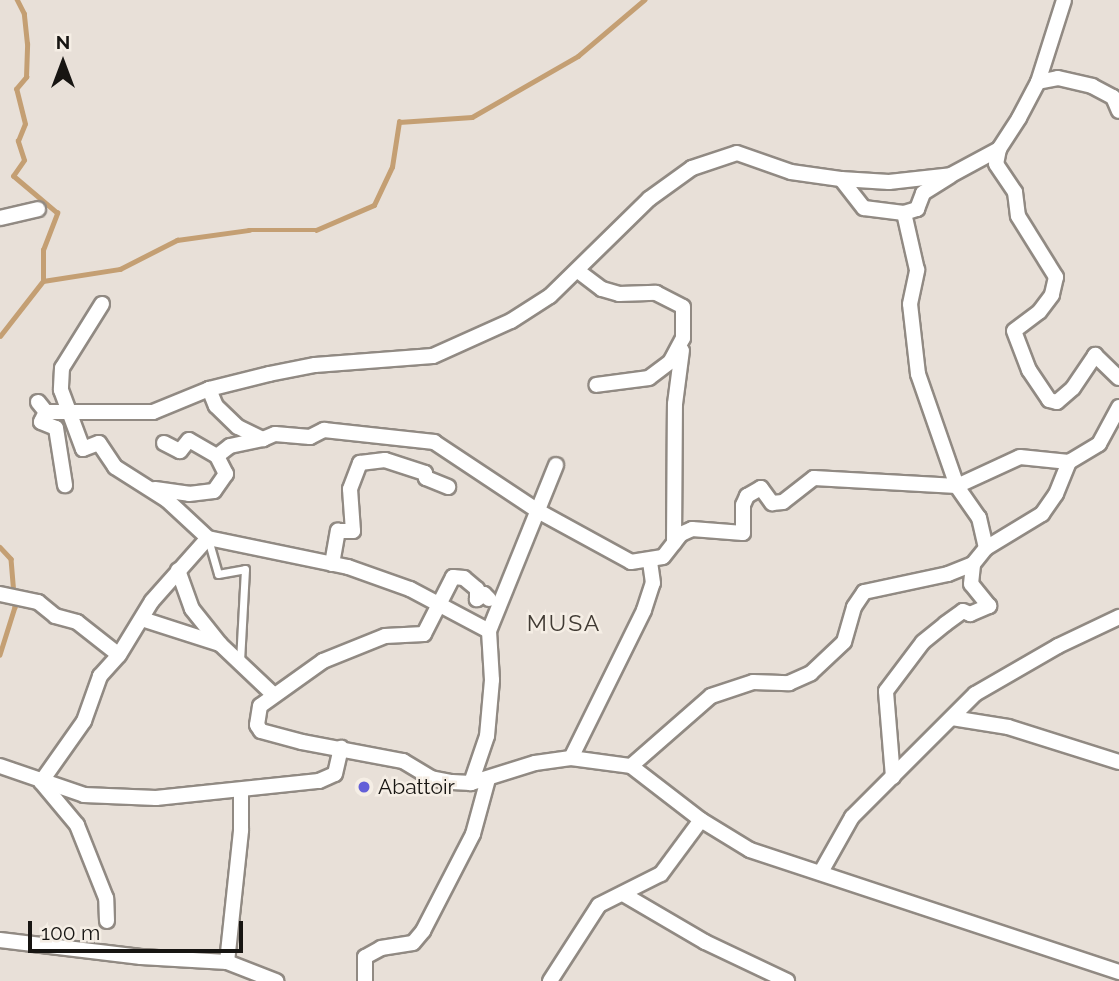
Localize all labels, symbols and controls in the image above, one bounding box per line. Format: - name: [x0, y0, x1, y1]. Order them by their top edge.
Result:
- north arrow: [28, 28, 98, 98]
- text: N: [56, 31, 70, 53]
- district label: MUSA: [527, 609, 601, 637]
- place label: Abattoir: [378, 774, 455, 800]
- marker: Abattoir: [356, 779, 372, 795]
- scale bar: [32, 908, 247, 952]
- text: 100 m: [41, 920, 100, 945]

